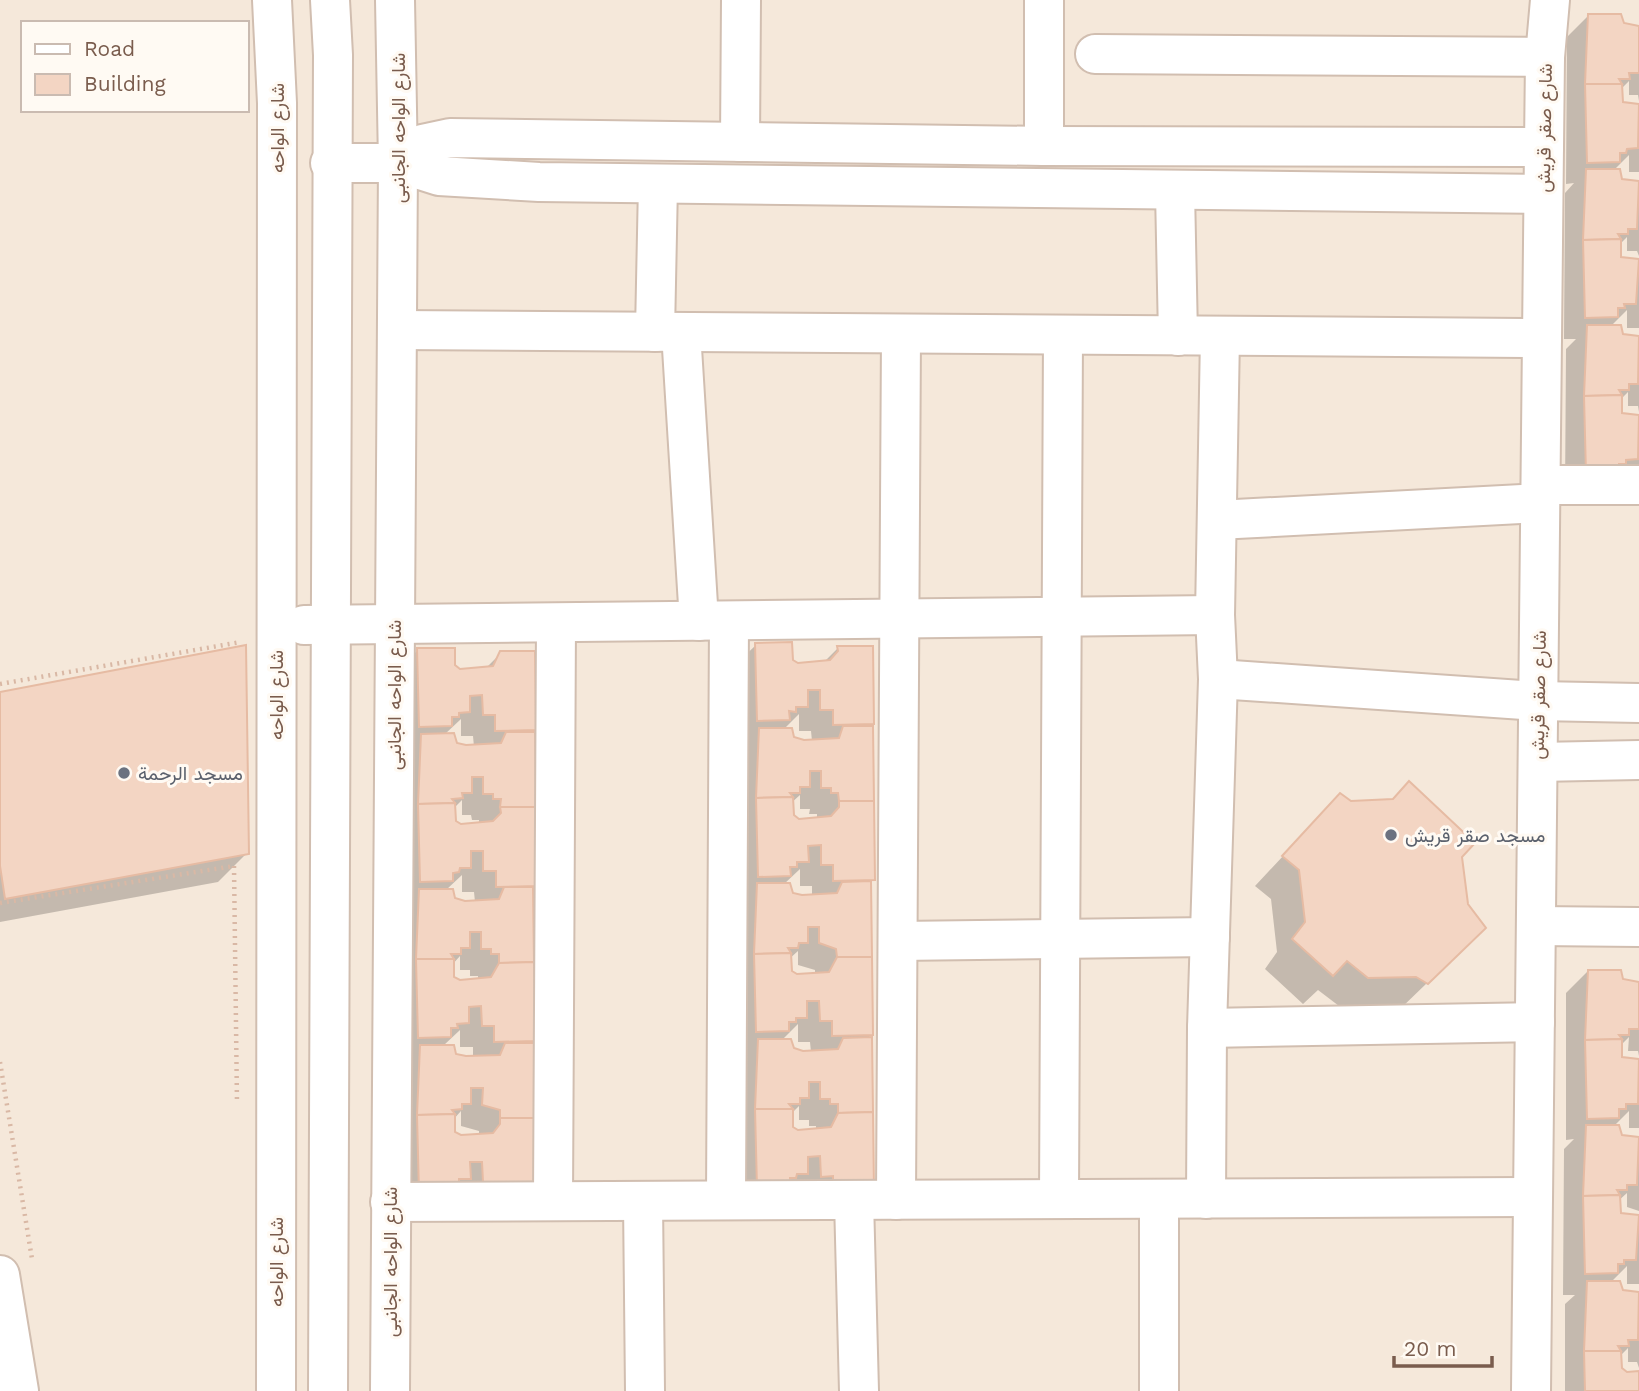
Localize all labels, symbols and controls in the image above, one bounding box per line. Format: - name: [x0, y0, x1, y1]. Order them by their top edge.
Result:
- legend: [21, 21, 248, 112]
- text: Road: [84, 36, 135, 61]
- street label: شارع الواحه الجانبى: [387, 53, 411, 203]
- street label: شارع صقر قريش: [1532, 63, 1558, 193]
- text: Building: [84, 71, 166, 96]
- street label: شارع الواحه: [266, 83, 290, 173]
- street label: شارع الواحه الجانبى: [383, 620, 407, 770]
- street label: شارع صقر قريش: [1526, 630, 1552, 760]
- street label: شارع الواحه: [265, 650, 289, 740]
- place label: مسجد الرحمة: [138, 762, 243, 785]
- marker: مسجد الرحمة: [116, 765, 132, 781]
- place label: مسجد صقر قريش: [1405, 824, 1545, 847]
- marker: مسجد صقر قريش: [1383, 827, 1399, 843]
- street label: شارع الواحه الجانبى: [379, 1187, 403, 1337]
- street label: شارع الواحه: [265, 1217, 289, 1307]
- scale bar: [1394, 1324, 1492, 1368]
- text: 20 m: [1404, 1336, 1456, 1361]

